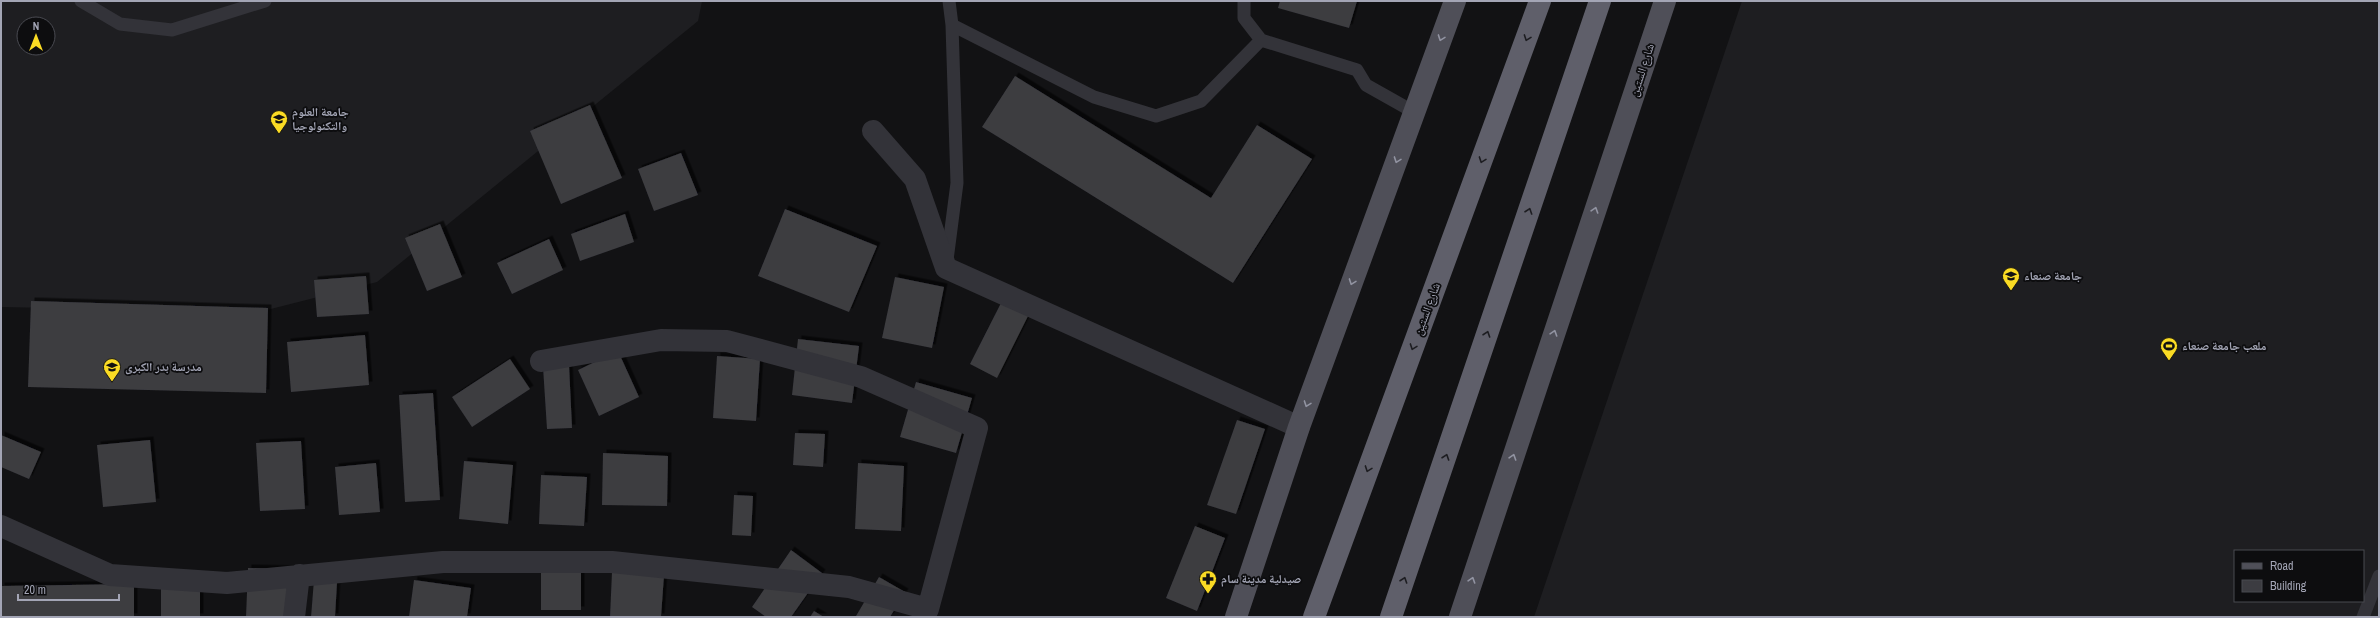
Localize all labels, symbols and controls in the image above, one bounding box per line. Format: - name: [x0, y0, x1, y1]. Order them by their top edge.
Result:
- north arrow: [16, 16, 56, 56]
- text: N: [33, 19, 39, 33]
- one-way arrow: [1438, 34, 1446, 41]
- one-way arrow: [1523, 34, 1531, 41]
- street label: شارع الستين: [1626, 41, 1658, 98]
- place label: جامعة العلوم والتكنولوجيا: [292, 104, 349, 134]
- school or university icon: جامعة العلوم والتكنولوجيا: [269, 109, 289, 134]
- one-way arrow: [1393, 156, 1401, 163]
- one-way arrow: [1479, 156, 1487, 163]
- one-way arrow: [1524, 207, 1533, 214]
- one-way arrow: [1590, 207, 1599, 214]
- school or university icon: جامعة صنعاء: [2001, 266, 2021, 291]
- place label: جامعة صنعاء: [2024, 268, 2082, 284]
- one-way arrow: [1348, 278, 1356, 285]
- street label: شارع الستين: [1410, 281, 1444, 337]
- one-way arrow: [1482, 330, 1491, 337]
- one-way arrow: [1549, 330, 1558, 337]
- sports icon: ملعب جامعة صنعاء: [2159, 336, 2179, 361]
- place label: ملعب جامعة صنعاء: [2182, 338, 2267, 354]
- one-way arrow: [1410, 344, 1418, 351]
- school or university icon: مدرسة بدر الكبرى: [102, 357, 122, 382]
- place label: مدرسة بدر الكبرى: [125, 359, 202, 375]
- one-way arrow: [1304, 400, 1312, 407]
- one-way arrow: [1508, 453, 1517, 460]
- one-way arrow: [1441, 454, 1449, 461]
- one-way arrow: [1365, 466, 1373, 473]
- legend: [2234, 550, 2364, 602]
- text: Road: [2270, 558, 2294, 574]
- pharmacy icon: صيدلية مدينة سام: [1198, 569, 1218, 594]
- place label: صيدلية مدينة سام: [1221, 571, 1301, 587]
- scale bar: [18, 576, 119, 602]
- one-way arrow: [1399, 577, 1408, 584]
- one-way arrow: [1467, 577, 1476, 584]
- text: Building: [2270, 578, 2307, 594]
- text: 20 m: [24, 582, 46, 598]

